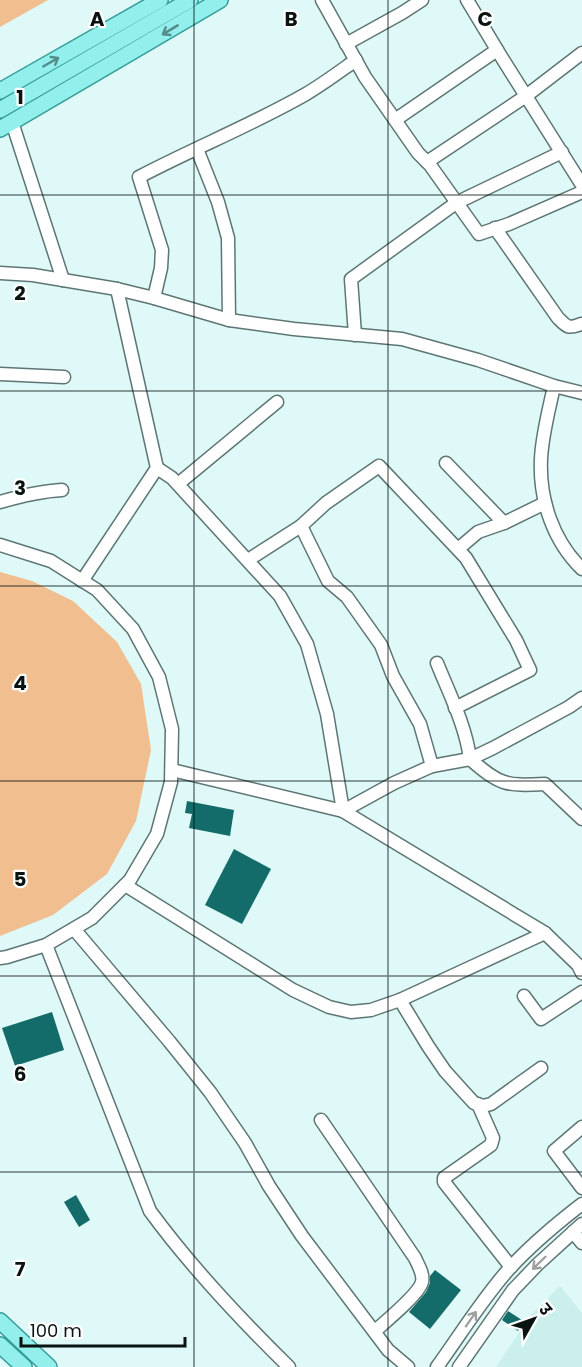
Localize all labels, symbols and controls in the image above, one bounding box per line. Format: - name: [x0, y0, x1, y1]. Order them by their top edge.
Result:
- text: A: [90, 5, 105, 33]
- text: B: [284, 5, 298, 33]
- text: C: [477, 5, 493, 33]
- one-way arrow: [162, 24, 179, 36]
- one-way arrow: [42, 56, 59, 68]
- text: 1: [16, 83, 24, 111]
- text: 2: [14, 279, 26, 307]
- text: 3: [14, 474, 26, 502]
- text: 4: [13, 669, 27, 697]
- text: 5: [14, 865, 27, 893]
- text: 6: [14, 1060, 26, 1088]
- text: 7: [15, 1255, 26, 1283]
- one-way arrow: [531, 1256, 546, 1271]
- north arrow: [504, 1289, 564, 1349]
- text: उ: [533, 1298, 557, 1321]
- scale bar: [21, 1310, 184, 1348]
- one-way arrow: [465, 1312, 477, 1328]
- text: 100 m: [30, 1318, 82, 1343]

